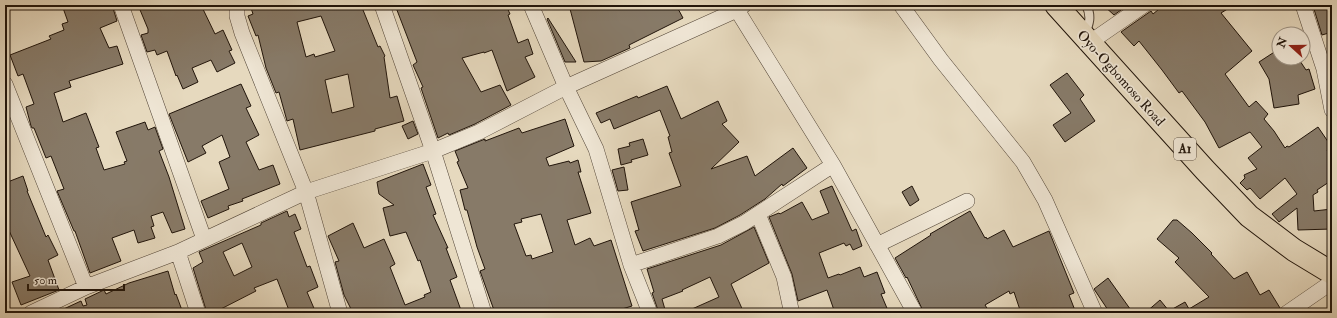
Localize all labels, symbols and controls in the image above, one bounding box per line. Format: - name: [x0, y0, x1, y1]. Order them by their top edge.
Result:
- street label: Oyo-Ogbomoso Road: [1073, 26, 1169, 130]
- north arrow: [1271, 26, 1311, 66]
- text: N: [1274, 35, 1290, 50]
- road number: A1: [1174, 138, 1196, 160]
- scale bar: [28, 266, 124, 292]
- text: 50 m: [34, 273, 58, 288]

